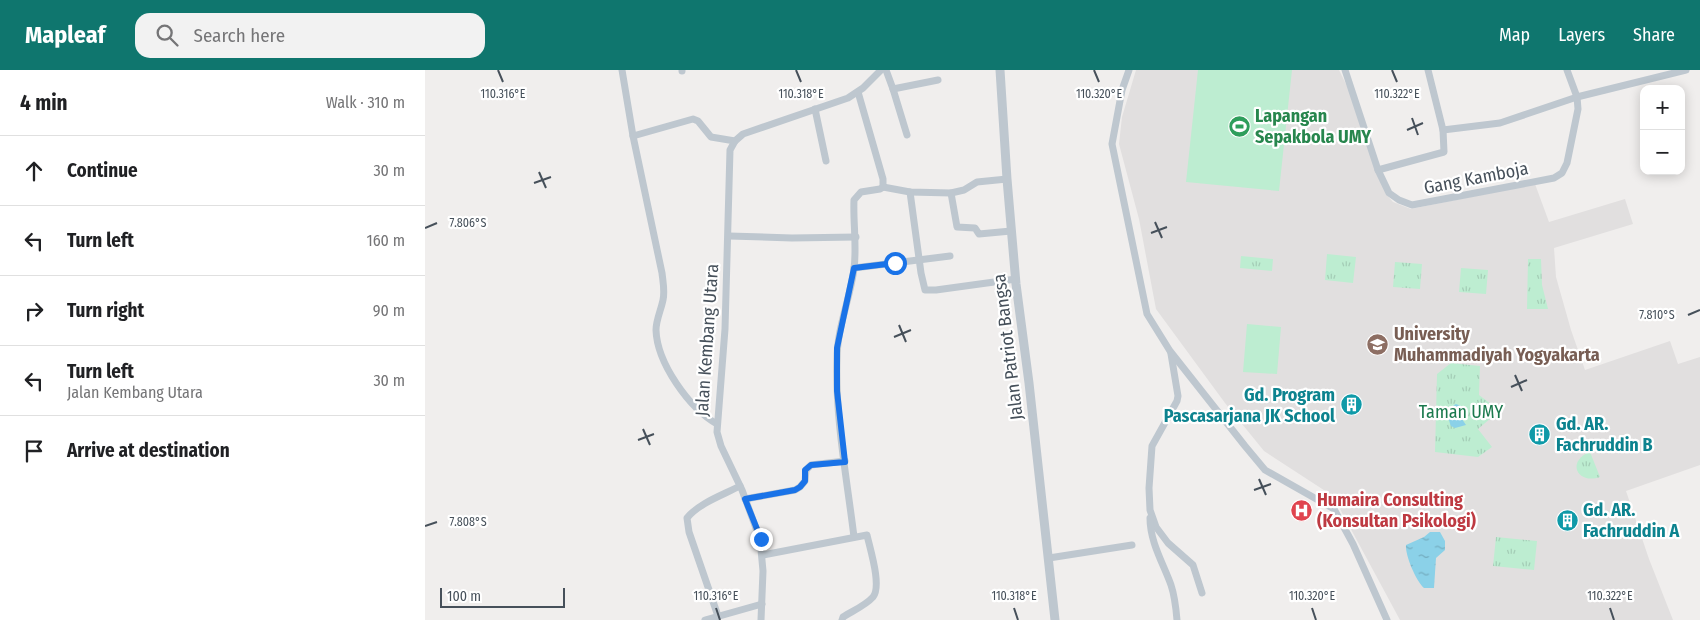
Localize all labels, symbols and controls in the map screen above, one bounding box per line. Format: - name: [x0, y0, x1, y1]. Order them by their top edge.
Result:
- search box: [135, 13, 485, 58]
- text: Mapleaf: [25, 21, 105, 49]
- icon: search: [153, 21, 181, 49]
- text: Search here: [193, 24, 285, 47]
- text: Map: [1499, 24, 1530, 46]
- text: Layers: [1558, 24, 1605, 46]
- text: Share: [1633, 24, 1675, 46]
- map controls: [1640, 85, 1685, 175]
- button: +: [1640, 85, 1685, 130]
- text: 110.316°E: [481, 87, 526, 101]
- text: 110.318°E: [778, 87, 824, 101]
- text: 110.320°E: [1076, 87, 1122, 101]
- text: 110.322°E: [1374, 87, 1420, 101]
- text: 4 min: [20, 90, 68, 116]
- text: Walk · 310 m: [326, 93, 405, 112]
- place label: Lapangan Sepakbola UMY: [1255, 105, 1371, 148]
- sports icon: Lapangan Sepakbola UMY: [1227, 114, 1251, 138]
- button: −: [1640, 130, 1685, 175]
- icon: ahead: [20, 157, 48, 185]
- street label: Gang Kamboja: [1422, 157, 1530, 199]
- text: Continue: [67, 159, 138, 182]
- text: 30 m: [373, 161, 405, 180]
- text: 7.806°S: [449, 216, 487, 230]
- icon: left: [20, 227, 48, 255]
- text: Turn left: [67, 229, 134, 252]
- text: 160 m: [366, 231, 405, 250]
- route start: [884, 252, 907, 275]
- street label: Jalan Kembang Utara: [691, 263, 723, 417]
- street label: Jalan Patriot Bangsa: [988, 272, 1028, 421]
- icon: right: [20, 297, 48, 325]
- text: Turn right: [67, 299, 144, 322]
- text: 90 m: [373, 301, 405, 320]
- text: 7.810°S: [1639, 308, 1675, 322]
- place label: University Muhammadiyah Yogyakarta: [1394, 323, 1600, 366]
- school or university icon: University Muhammadiyah Yogyakarta: [1366, 332, 1390, 356]
- text: Turn left: [67, 360, 134, 383]
- icon: left: [20, 367, 48, 395]
- text: 30 m: [373, 371, 405, 390]
- text: Jalan Kembang Utara: [67, 383, 203, 402]
- place label: Gd. Program Pascasarjana JK School: [1164, 384, 1335, 427]
- building icon: Gd. Program Pascasarjana JK School: [1339, 393, 1363, 417]
- park label: Taman UMY: [1419, 401, 1503, 423]
- place label: Gd. AR. Fachruddin B: [1556, 413, 1653, 456]
- building icon: Gd. AR. Fachruddin B: [1528, 422, 1552, 446]
- icon: arrive: [20, 437, 48, 465]
- text: Arrive at destination: [67, 439, 230, 462]
- place label: Humaira Consulting (Konsultan Psikologi): [1317, 489, 1477, 532]
- hospital icon: Humaira Consulting (Konsultan Psikologi): [1289, 498, 1313, 522]
- place label: Gd. AR. Fachruddin A: [1583, 499, 1679, 542]
- building icon: Gd. AR. Fachruddin A: [1555, 508, 1579, 532]
- text: 7.808°S: [449, 515, 487, 529]
- route end: [750, 528, 773, 551]
- scale bar: [440, 585, 565, 608]
- text: 100 m: [447, 588, 481, 605]
- text: 110.316°E: [694, 589, 739, 603]
- text: 110.318°E: [991, 589, 1037, 603]
- text: 110.320°E: [1289, 589, 1335, 603]
- text: 110.322°E: [1587, 589, 1633, 603]

